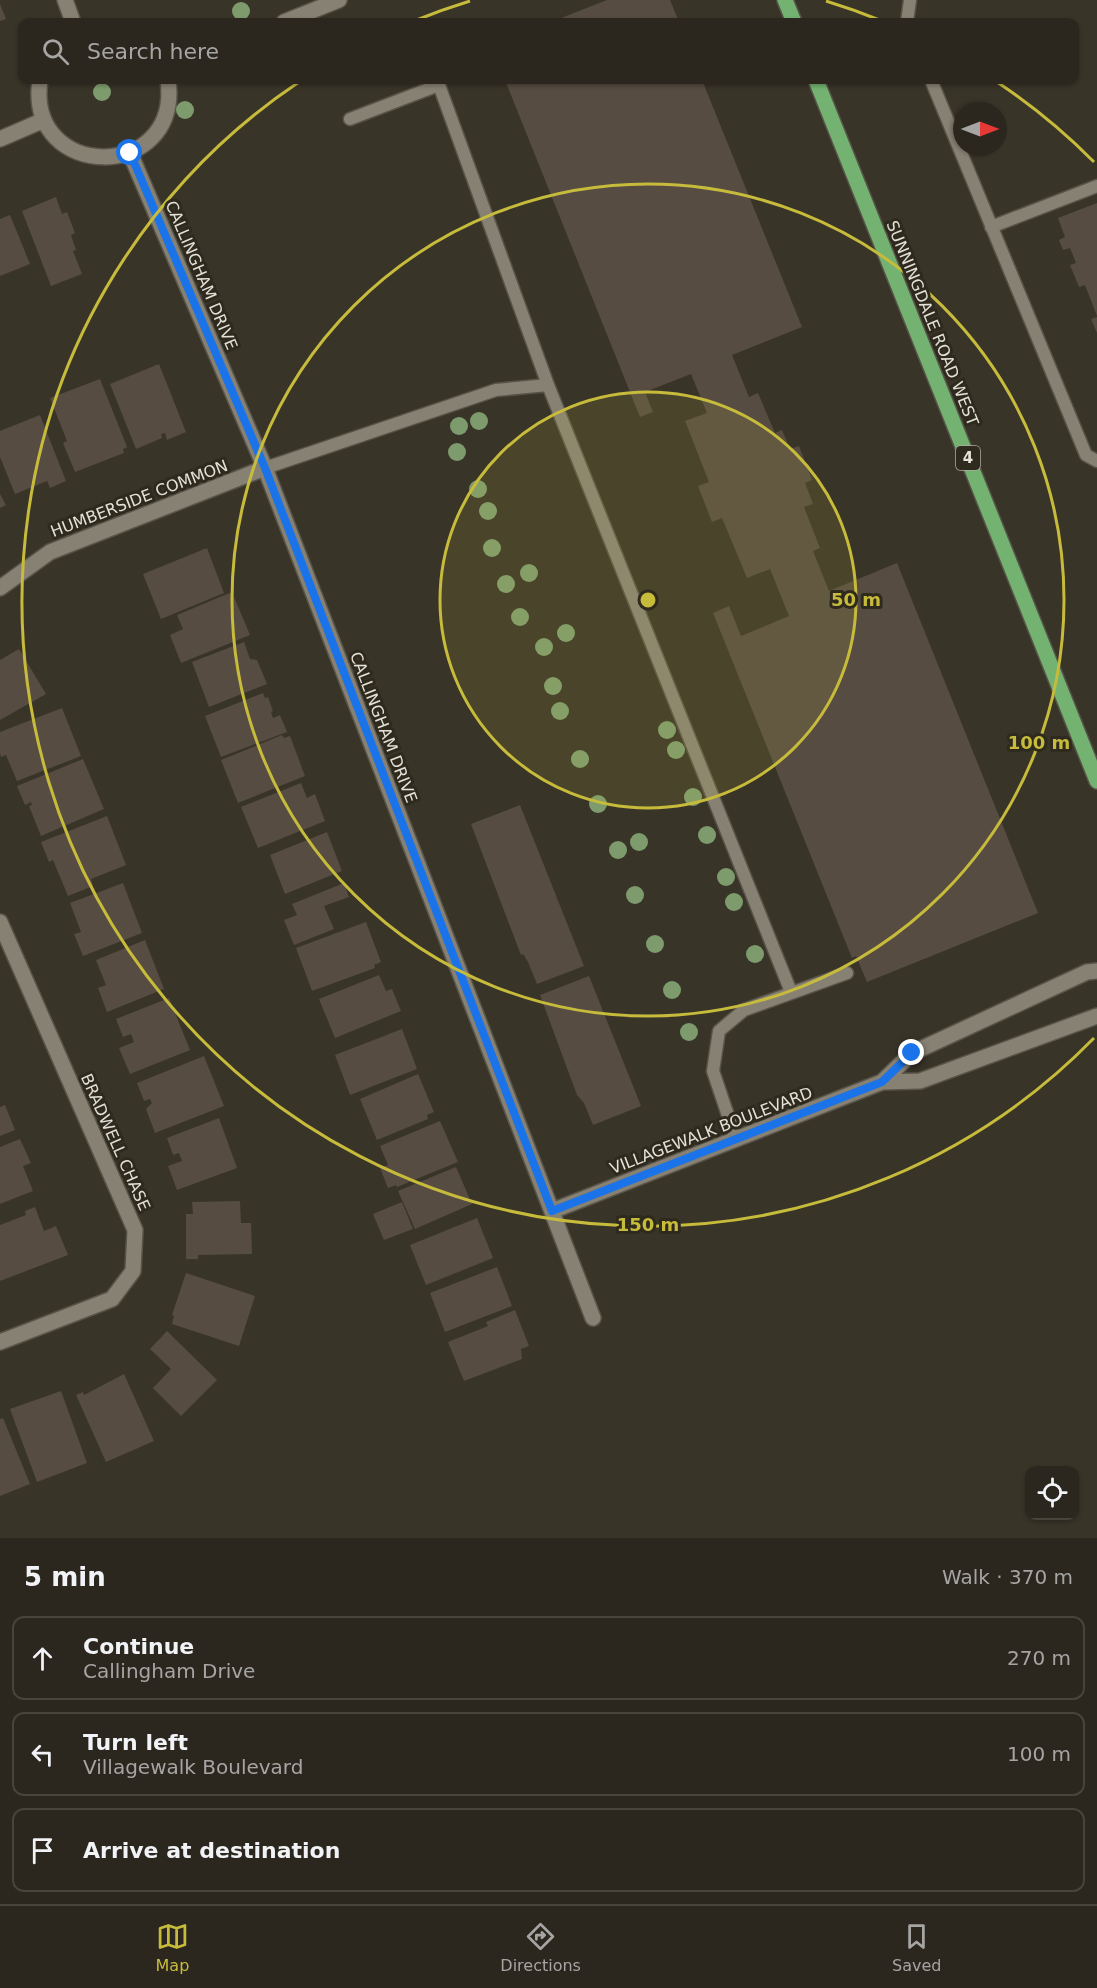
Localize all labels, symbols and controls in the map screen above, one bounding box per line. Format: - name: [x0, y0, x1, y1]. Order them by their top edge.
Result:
- search box: [18, 18, 1079, 84]
- icon: search: [39, 35, 72, 68]
- text: Search here: [87, 39, 219, 64]
- north arrow: [953, 102, 1007, 156]
- route start: [116, 139, 142, 165]
- street label: CALLINGHAM DRIVE: [162, 198, 242, 353]
- street label: SUNNINGDALE ROAD WEST: [883, 218, 983, 429]
- road number: 4: [956, 446, 980, 470]
- street label: HUMBERSIDE COMMON: [48, 456, 230, 541]
- text: 50 m: [831, 589, 881, 610]
- centre of rings: [638, 590, 658, 610]
- street label: CALLINGHAM DRIVE: [346, 649, 421, 805]
- text: 100 m: [1008, 732, 1070, 753]
- route end: [898, 1039, 924, 1065]
- street label: BRADWELL CHASE: [77, 1071, 154, 1214]
- street label: VILLAGEWALK BOULEVARD: [607, 1083, 815, 1178]
- text: 150 m: [617, 1214, 679, 1235]
- map controls: [1025, 1466, 1079, 1520]
- button: locate: [1025, 1466, 1079, 1520]
- text: 5 min: [24, 1562, 106, 1592]
- text: Walk · 370 m: [942, 1565, 1073, 1589]
- text: Continue: [83, 1634, 194, 1659]
- icon: ahead: [26, 1642, 59, 1675]
- text: 270 m: [1007, 1646, 1071, 1670]
- text: Callingham Drive: [83, 1659, 255, 1683]
- text: Turn left: [83, 1730, 188, 1755]
- icon: left: [26, 1738, 59, 1771]
- text: 100 m: [1007, 1742, 1071, 1766]
- text: Villagewalk Boulevard: [83, 1755, 303, 1779]
- icon: arrive: [26, 1834, 59, 1867]
- text: Arrive at destination: [83, 1838, 340, 1863]
- tab: Map: [156, 1920, 189, 1975]
- tab: Directions: [500, 1920, 581, 1975]
- tab: Saved: [892, 1920, 941, 1975]

